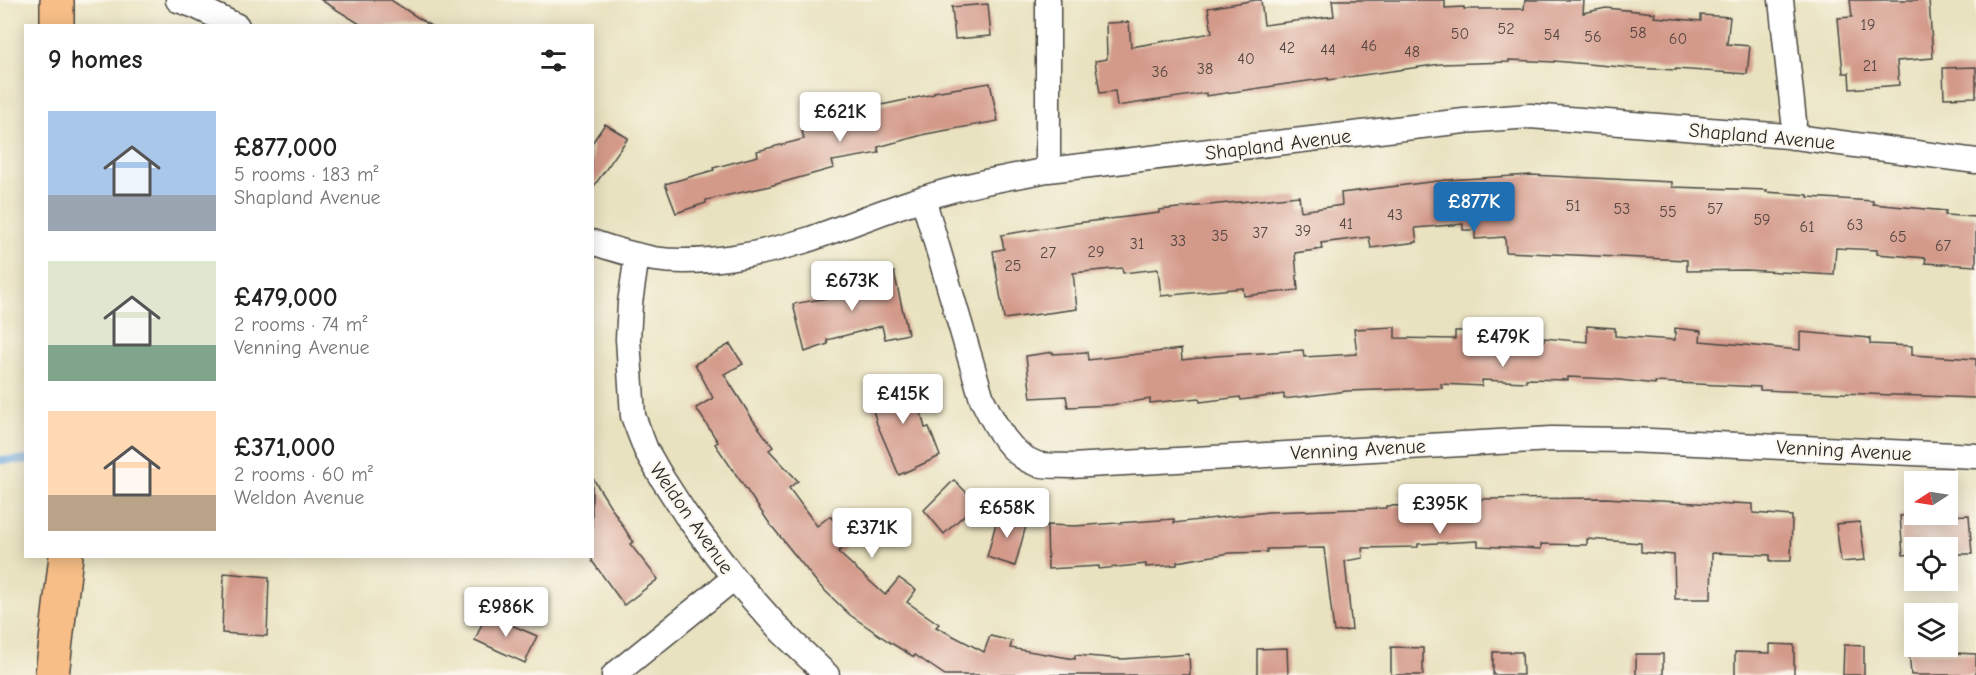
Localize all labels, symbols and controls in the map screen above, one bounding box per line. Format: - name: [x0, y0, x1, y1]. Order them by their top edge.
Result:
- house number: 19: [1861, 16, 1875, 34]
- house number: 52: [1497, 20, 1515, 38]
- house number: 58: [1630, 24, 1646, 42]
- house number: 50: [1451, 25, 1469, 43]
- house number: 54: [1544, 26, 1560, 44]
- house number: 56: [1584, 28, 1602, 46]
- house number: 60: [1669, 30, 1687, 48]
- house number: 46: [1361, 37, 1377, 55]
- house number: 42: [1279, 39, 1295, 57]
- house number: 44: [1320, 41, 1336, 59]
- house number: 48: [1404, 43, 1420, 61]
- icon: filters: [537, 44, 570, 77]
- text: 9 homes: [48, 45, 143, 75]
- house number: 40: [1237, 50, 1255, 68]
- house number: 21: [1863, 57, 1877, 75]
- house number: 38: [1197, 60, 1213, 78]
- house number: 36: [1152, 63, 1168, 81]
- pin: £621K: [798, 92, 882, 143]
- text: £621K: [814, 100, 866, 123]
- street label: Shapland Avenue: [1688, 119, 1836, 154]
- street label: Shapland Avenue: [1204, 124, 1352, 165]
- text: £877,000: [234, 133, 337, 163]
- icon: home: [96, 135, 168, 207]
- text: 5 rooms · 183 m²: [234, 163, 379, 186]
- pin: £877K: [1432, 182, 1516, 233]
- text: Shapland Avenue: [234, 186, 381, 209]
- text: £877K: [1448, 190, 1500, 213]
- house number: 51: [1565, 197, 1581, 215]
- house number: 53: [1614, 200, 1630, 218]
- house number: 57: [1707, 200, 1724, 218]
- house number: 55: [1659, 203, 1677, 221]
- house number: 43: [1387, 206, 1403, 224]
- house number: 59: [1753, 211, 1771, 229]
- house number: 41: [1339, 215, 1353, 233]
- house number: 63: [1847, 216, 1863, 234]
- house number: 61: [1799, 218, 1815, 236]
- house number: 39: [1295, 222, 1311, 240]
- house number: 37: [1252, 224, 1268, 242]
- house number: 35: [1212, 227, 1228, 245]
- house number: 65: [1889, 228, 1907, 246]
- house number: 33: [1170, 232, 1186, 250]
- house number: 31: [1130, 235, 1144, 253]
- house number: 67: [1935, 237, 1952, 255]
- house number: 29: [1088, 243, 1104, 261]
- house number: 27: [1040, 244, 1056, 262]
- house number: 25: [1004, 257, 1022, 275]
- pin: £673K: [810, 261, 894, 312]
- text: £673K: [825, 269, 879, 292]
- text: £479,000: [234, 283, 338, 313]
- icon: home: [96, 285, 168, 357]
- text: 2 rooms · 74 m²: [234, 313, 367, 336]
- pin: £479K: [1461, 317, 1545, 368]
- text: £479K: [1477, 325, 1529, 348]
- text: Venning Avenue: [234, 336, 369, 359]
- pin: £415K: [861, 374, 945, 425]
- text: £415K: [877, 382, 929, 405]
- text: £371,000: [234, 433, 335, 463]
- street label: Venning Avenue: [1290, 434, 1426, 465]
- icon: home: [96, 435, 168, 507]
- street label: Venning Avenue: [1776, 435, 1912, 466]
- street label: Weldon Avenue: [645, 458, 738, 578]
- text: 2 rooms · 60 m²: [234, 463, 373, 486]
- north arrow: [1904, 471, 1958, 525]
- map controls: [1904, 471, 1958, 657]
- pin: £395K: [1398, 484, 1482, 535]
- text: Weldon Avenue: [234, 486, 364, 509]
- pin: £658K: [965, 488, 1049, 539]
- text: £395K: [1412, 492, 1468, 515]
- text: £658K: [979, 496, 1035, 519]
- pin: £371K: [830, 508, 914, 559]
- text: £371K: [846, 516, 898, 539]
- button: locate: [1904, 537, 1958, 591]
- pin: £986K: [464, 587, 548, 638]
- text: £986K: [478, 595, 534, 618]
- button: layers: [1904, 603, 1958, 657]

